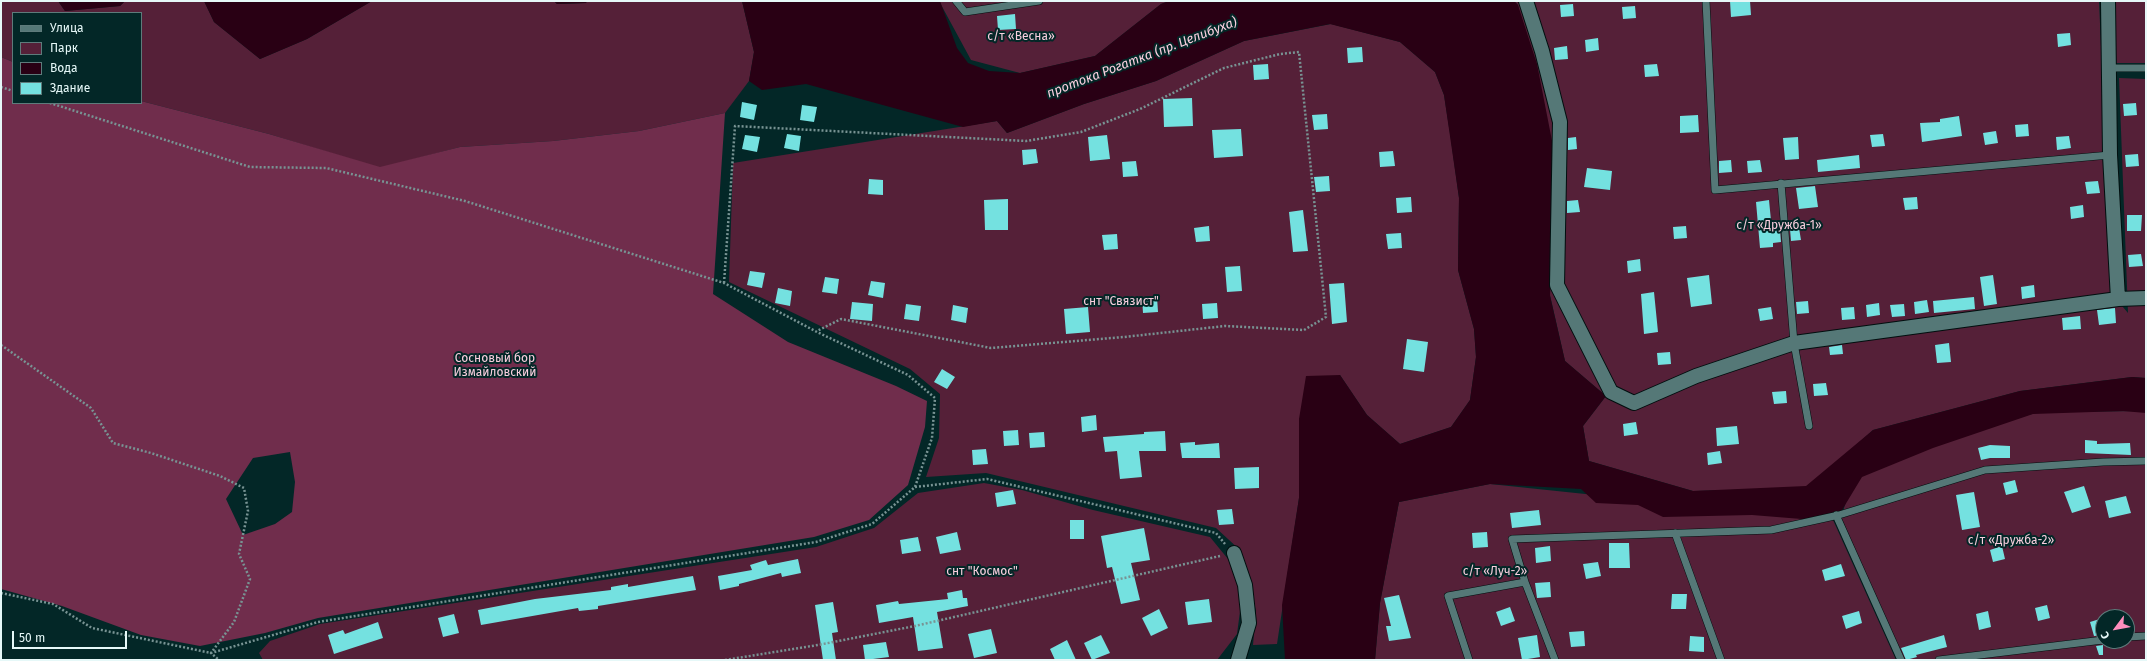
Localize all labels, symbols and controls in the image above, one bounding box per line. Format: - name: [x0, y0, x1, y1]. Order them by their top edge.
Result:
- legend: [12, 12, 142, 104]
- water label: протока Рогатка (пр. Целибуха): [1045, 14, 1239, 102]
- text: Улица: [50, 21, 84, 35]
- park label: с/т «Весна»: [987, 30, 1055, 44]
- text: Парк: [50, 41, 78, 55]
- text: Вода: [50, 61, 77, 75]
- text: Здание: [50, 81, 90, 95]
- park label: с/т «Дружба-1»: [1736, 219, 1822, 233]
- park label: снт "Связист": [1083, 295, 1159, 309]
- park label: Сосновый бор Измайловский: [454, 352, 536, 380]
- park label: с/т «Дружба-2»: [1968, 534, 2054, 548]
- park label: снт "Космос": [946, 565, 1018, 579]
- park label: с/т «Луч-2»: [1463, 565, 1527, 579]
- north arrow: [2095, 609, 2135, 649]
- scale bar: [14, 623, 129, 649]
- text: С: [2098, 629, 2112, 641]
- text: 50 m: [19, 631, 45, 645]

